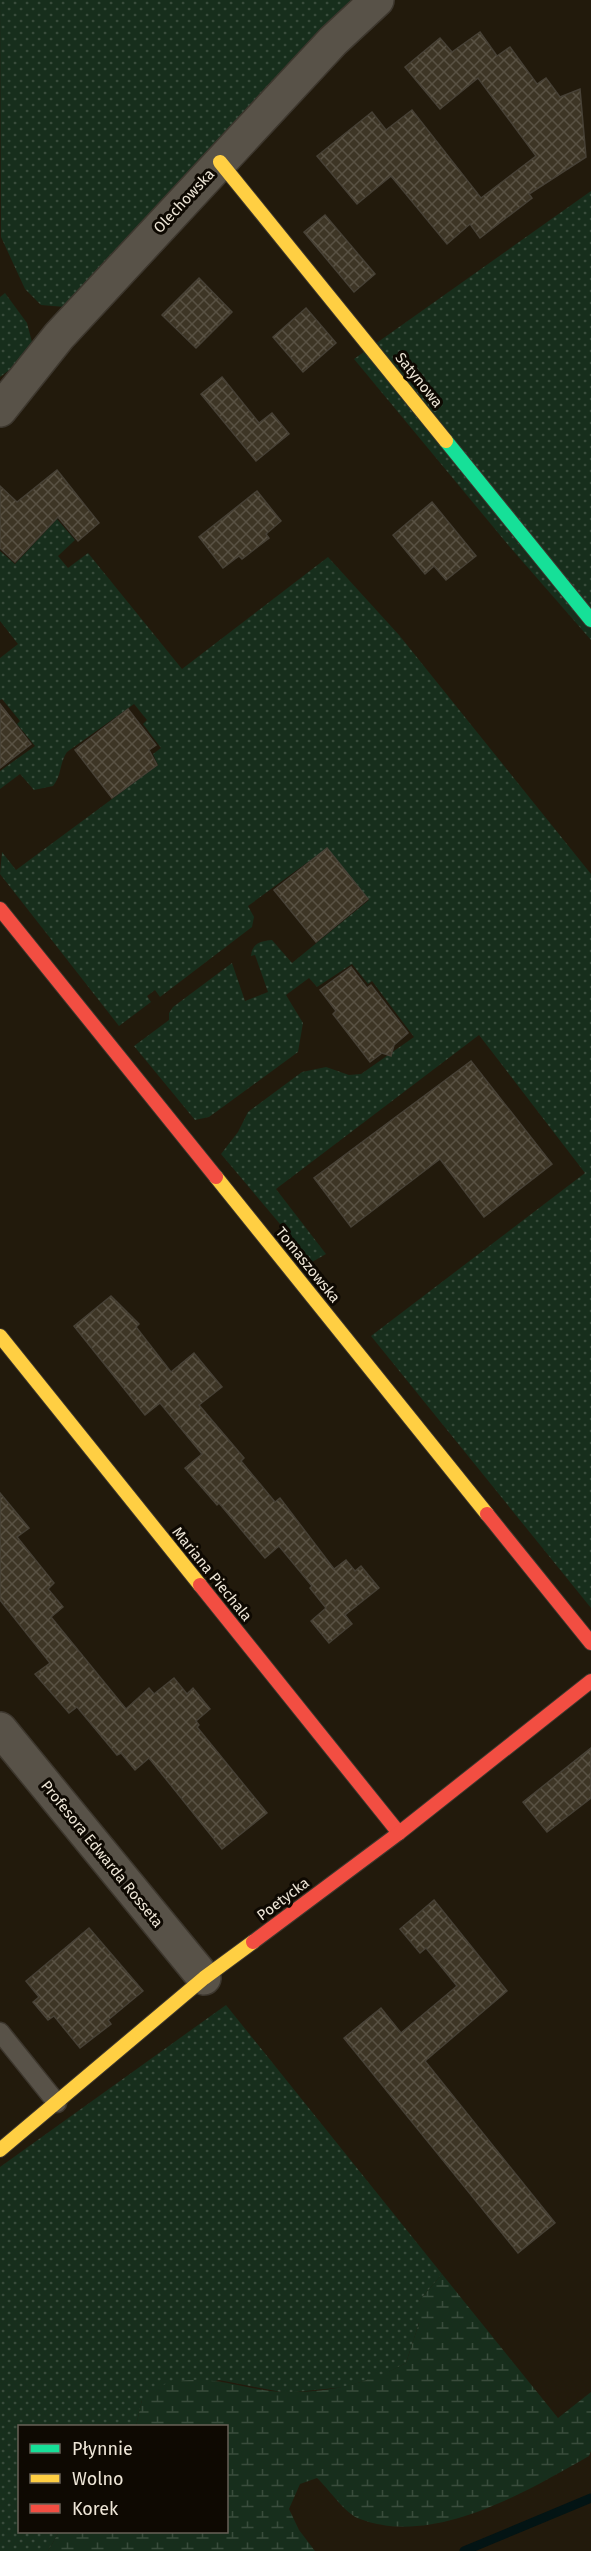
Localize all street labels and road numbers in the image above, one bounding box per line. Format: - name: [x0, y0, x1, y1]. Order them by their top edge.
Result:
- street label: Olechowska: [150, 165, 218, 237]
- street label: Satynowa: [391, 349, 447, 411]
- street label: Tomaszowska: [272, 1224, 344, 1306]
- street label: Mariana Piechala: [168, 1523, 256, 1625]
- street label: Profesora Edwarda Rosseta: [37, 1777, 167, 1931]
- street label: Poetycka: [253, 1874, 313, 1924]

